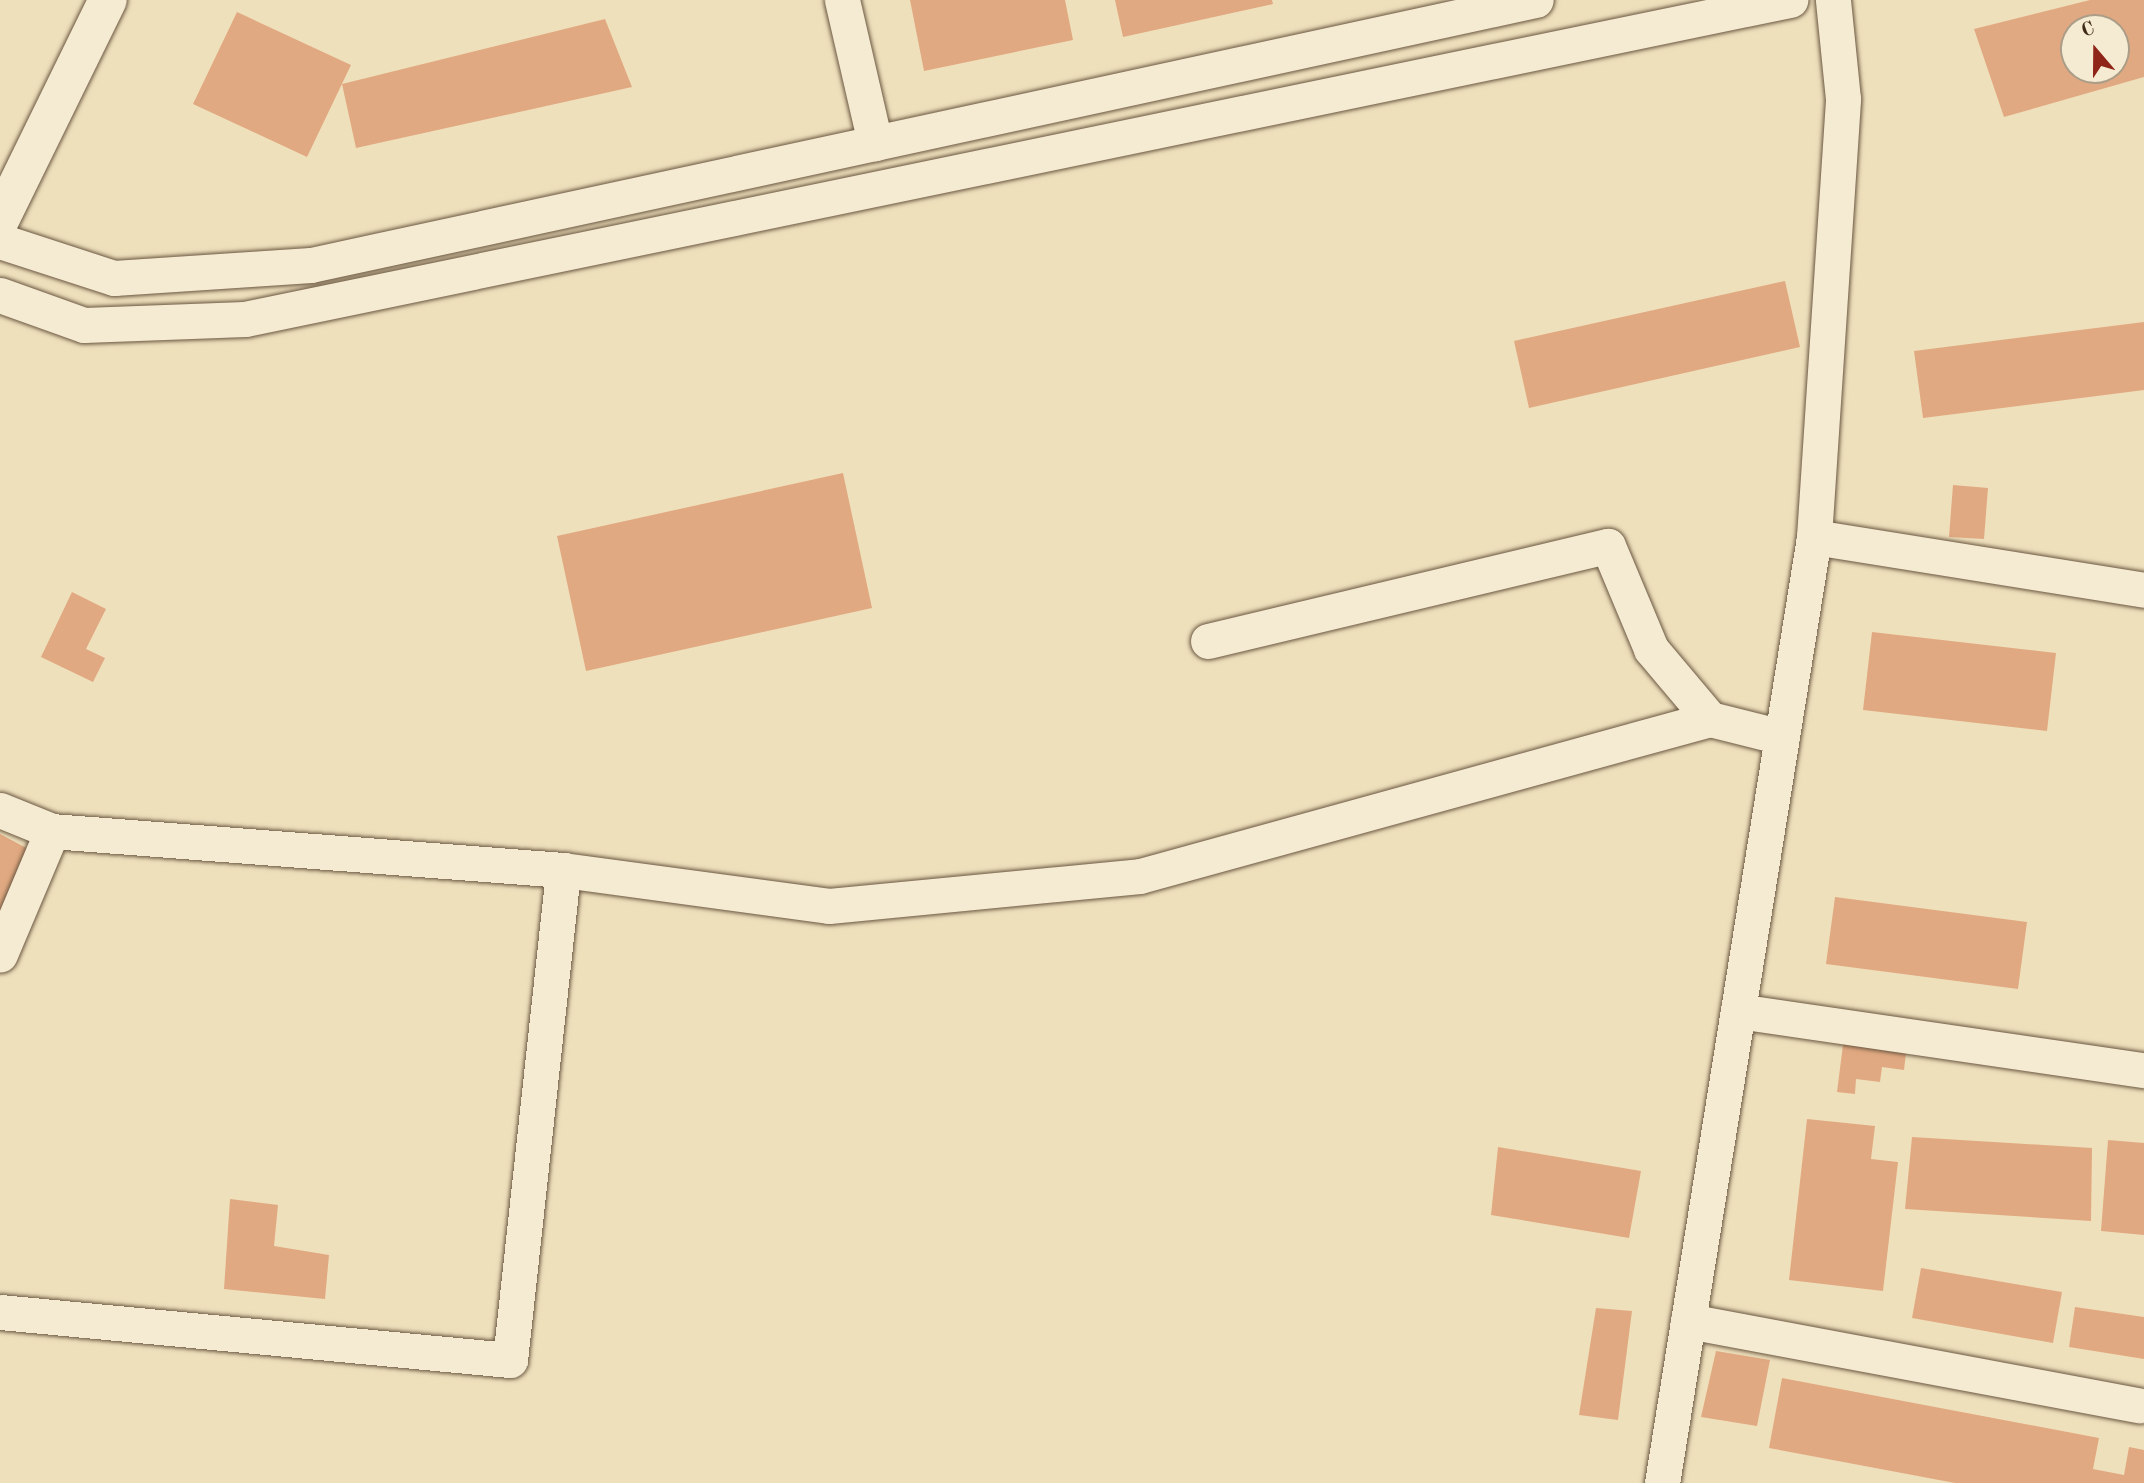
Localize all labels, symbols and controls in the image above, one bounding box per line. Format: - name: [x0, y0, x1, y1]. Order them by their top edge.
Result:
- north arrow: [2060, 14, 2130, 84]
- text: С: [2079, 20, 2097, 42]

